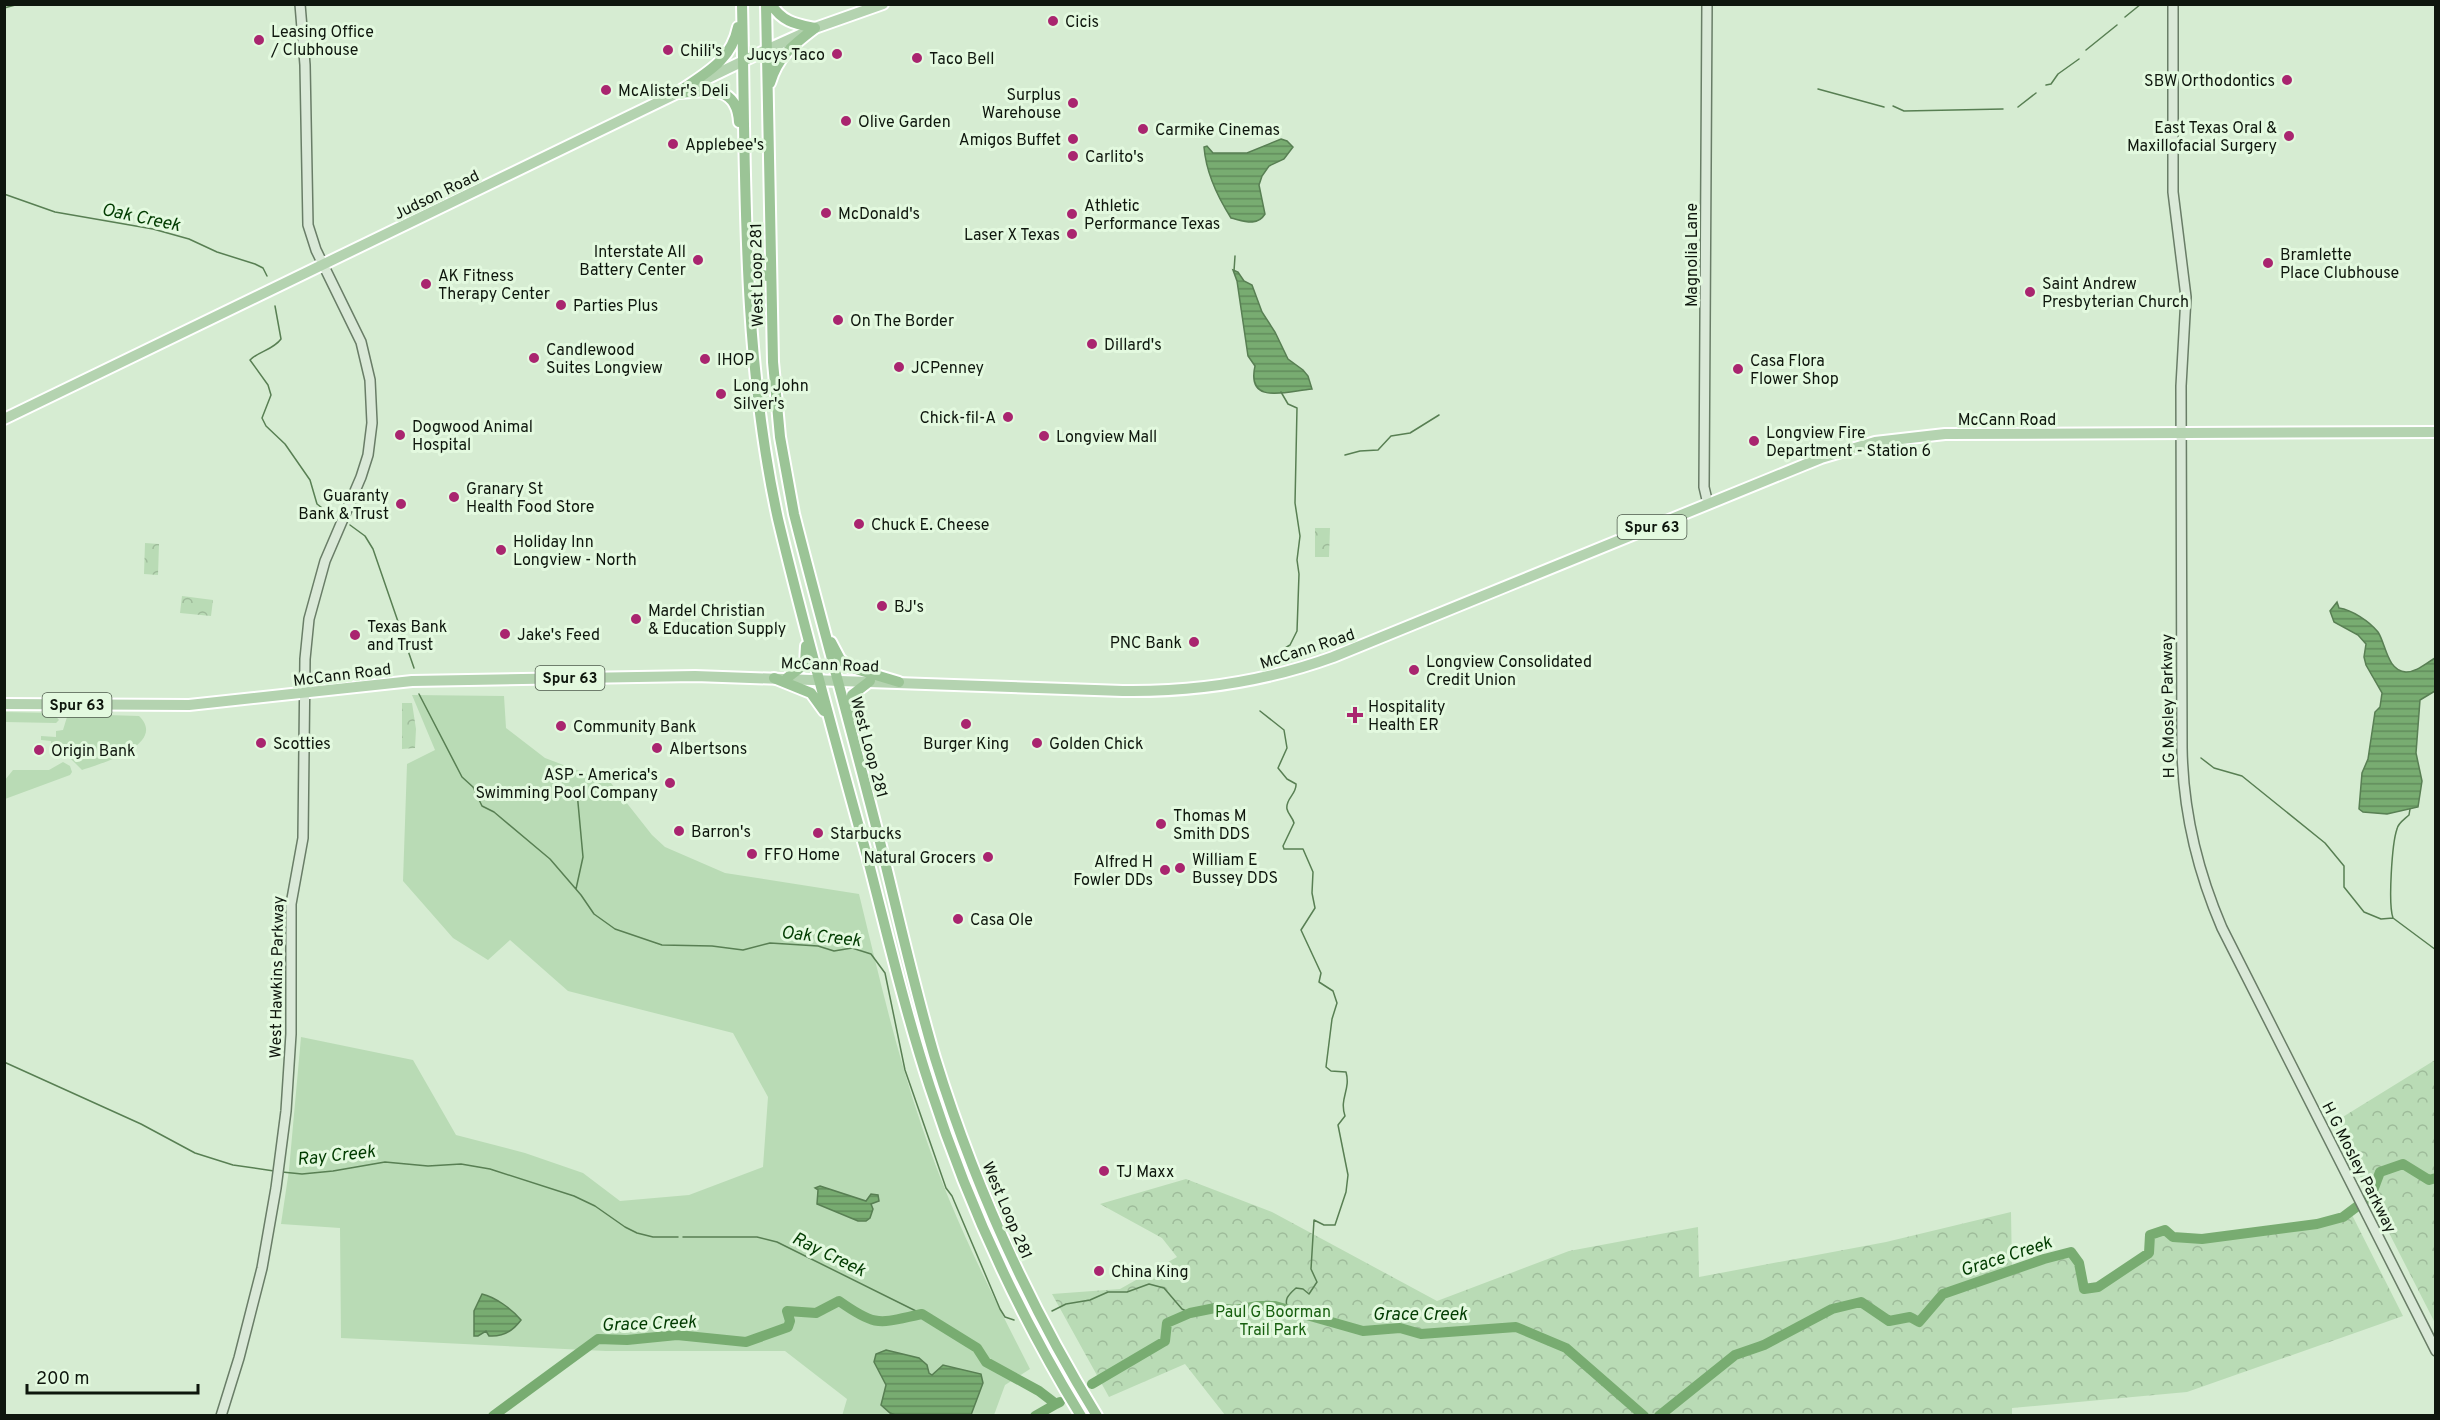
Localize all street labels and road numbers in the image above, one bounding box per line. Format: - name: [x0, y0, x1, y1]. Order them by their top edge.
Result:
- street label: Judson Road: [391, 167, 483, 225]
- street label: Magnolia Lane: [1683, 203, 1703, 307]
- street label: West Loop 281: [747, 223, 769, 327]
- street label: McCann Road: [1958, 411, 2056, 431]
- road number: Spur 63: [1618, 515, 1686, 539]
- street label: McCann Road: [1258, 625, 1358, 675]
- street label: H G Mosley Parkway: [2158, 634, 2180, 778]
- street label: McCann Road: [780, 654, 880, 678]
- street label: McCann Road: [292, 660, 392, 692]
- road number: Spur 63: [536, 666, 604, 690]
- road number: Spur 63: [42, 693, 112, 717]
- street label: West Loop 281: [845, 695, 891, 800]
- street label: West Hawkins Parkway: [267, 895, 289, 1059]
- street label: H G Mosley Parkway: [2317, 1099, 2400, 1237]
- street label: West Loop 281: [977, 1159, 1036, 1263]

